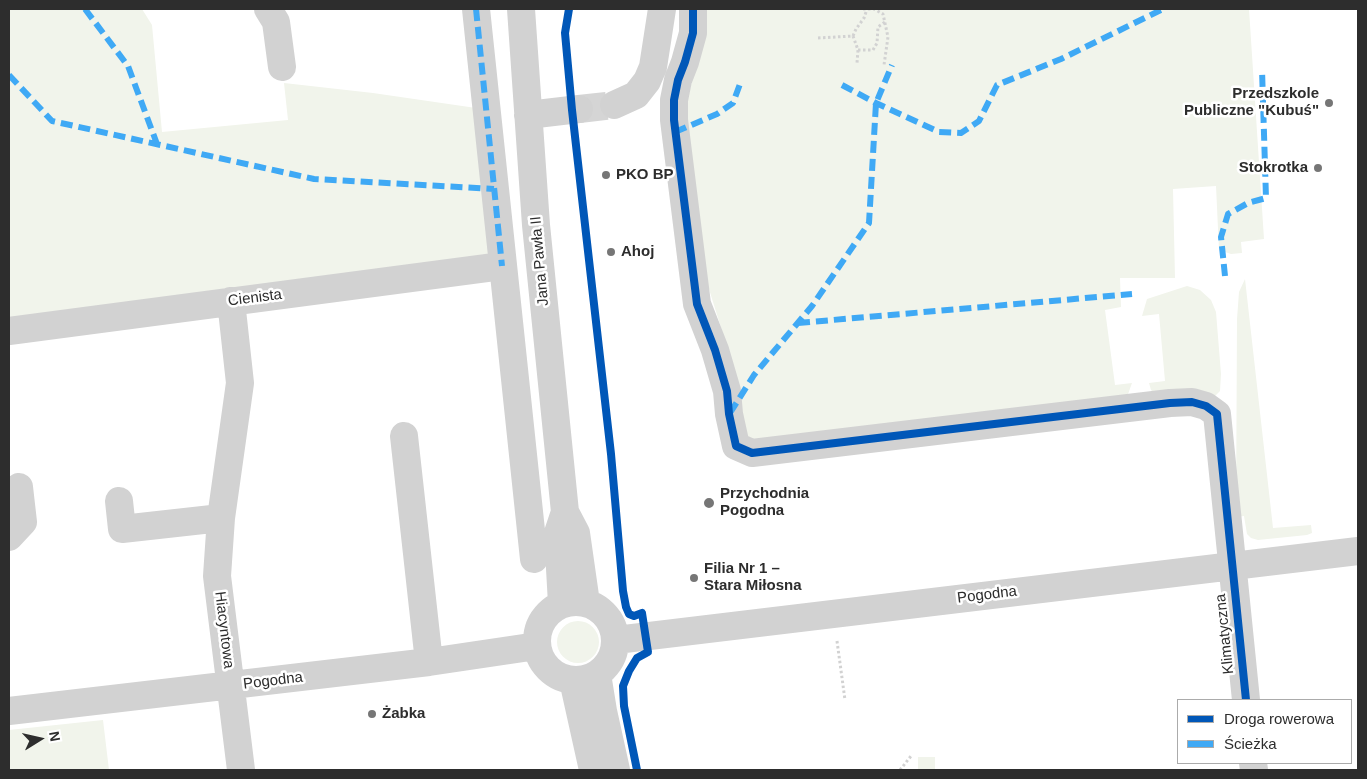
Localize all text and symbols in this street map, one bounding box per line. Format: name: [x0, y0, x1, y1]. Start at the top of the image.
place label: Przedszkole Publiczne "Kubuś": [1184, 85, 1319, 120]
marker: Przedszkole Publiczne "Kubuś": [1323, 97, 1335, 109]
place label: Stokrotka: [1239, 159, 1308, 177]
marker: Stokrotka: [1312, 162, 1324, 174]
place label: PKO BP: [616, 166, 674, 184]
marker: PKO BP: [600, 169, 612, 181]
street label: Jana Pawła II: [527, 215, 553, 307]
place label: Ahoj: [621, 243, 654, 261]
marker: Ahoj: [605, 246, 617, 258]
street label: Cienista: [227, 286, 283, 310]
place label: Przychodnia Pogodna: [720, 485, 809, 520]
marker: Przychodnia Pogodna: [702, 496, 716, 510]
place label: Filia Nr 1 – Stara Miłosna: [704, 560, 802, 595]
marker: Filia Nr 1 – Stara Miłosna: [688, 572, 700, 584]
street label: Pogodna: [956, 582, 1018, 608]
street label: Hiacyntowa: [210, 590, 238, 670]
street label: Klimatyczna: [1212, 593, 1238, 675]
street label: Pogodna: [242, 668, 304, 694]
legend: [1177, 699, 1352, 764]
place label: Żabka: [382, 705, 425, 723]
marker: Żabka: [366, 708, 378, 720]
text: Droga rowerowa: [1224, 710, 1334, 727]
north arrow: [15, 714, 65, 764]
text: N: [46, 730, 64, 743]
text: Ścieżka: [1224, 735, 1277, 752]

